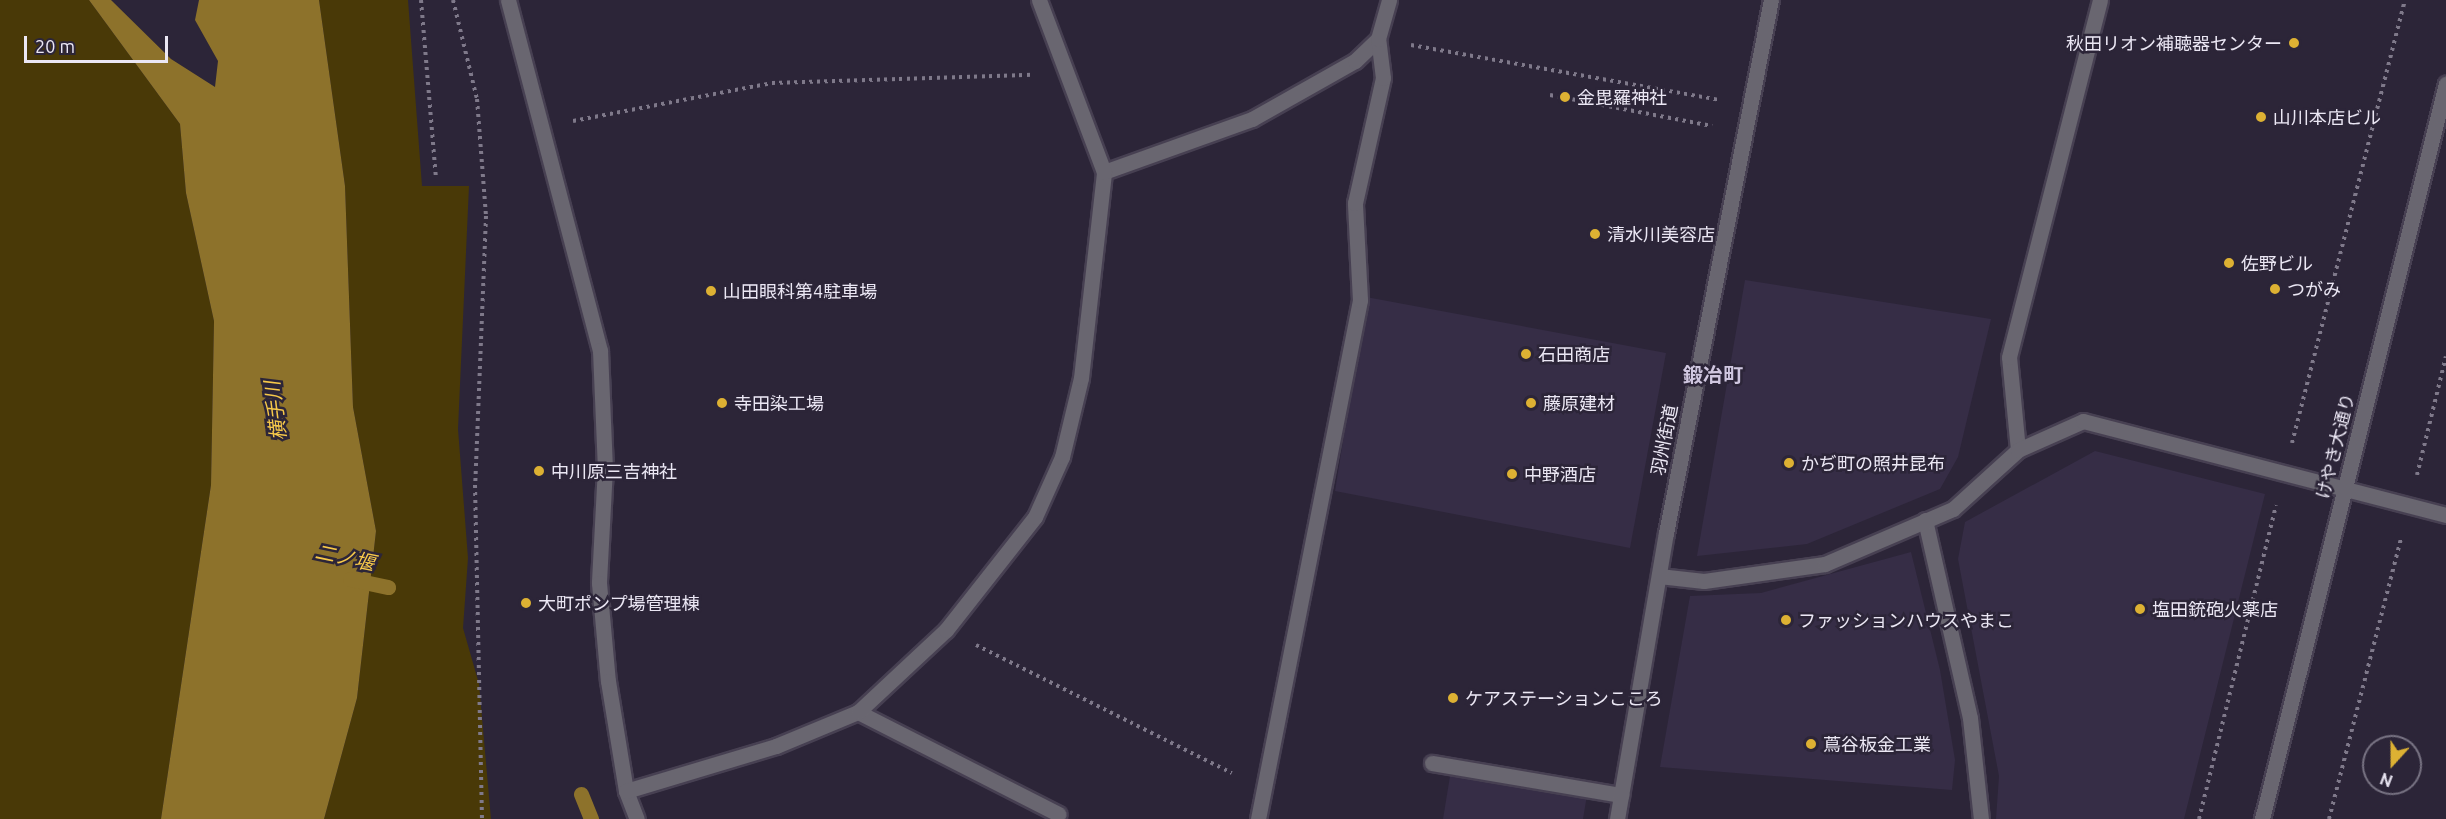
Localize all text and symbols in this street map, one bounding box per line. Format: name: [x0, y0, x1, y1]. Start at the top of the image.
scale bar: [27, 24, 171, 62]
place label: 秋田リオン補聴器センター: [2066, 32, 2282, 54]
text: 20 m: [35, 36, 75, 56]
marker: 秋田リオン補聴器センター: [2287, 36, 2301, 50]
place label: 金毘羅神社: [1577, 86, 1667, 108]
marker: 金毘羅神社: [1558, 90, 1572, 104]
place label: 山川本店ビル: [2273, 106, 2381, 128]
marker: 山川本店ビル: [2254, 110, 2268, 124]
place label: 清水川美容店: [1607, 223, 1715, 245]
marker: 清水川美容店: [1588, 227, 1602, 241]
place label: 佐野ビル: [2241, 252, 2313, 274]
marker: 佐野ビル: [2222, 256, 2236, 270]
place label: つがみ: [2287, 278, 2341, 300]
place label: 山田眼科第4駐車場: [723, 280, 877, 302]
marker: つがみ: [2268, 282, 2282, 296]
marker: 山田眼科第4駐車場: [704, 284, 718, 298]
place label: 石田商店: [1538, 343, 1610, 365]
marker: 石田商店: [1519, 347, 1533, 361]
district label: 鍛冶町: [1683, 362, 1743, 386]
water label: 横手川: [259, 380, 291, 442]
street label: けやき大通り: [2311, 391, 2359, 501]
place label: 寺田染工場: [734, 392, 824, 414]
place label: 藤原建材: [1543, 392, 1615, 414]
marker: 寺田染工場: [715, 396, 729, 410]
marker: 藤原建材: [1524, 396, 1538, 410]
street label: 羽州街道: [1647, 403, 1681, 477]
place label: かぢ町の照井昆布: [1801, 452, 1945, 474]
marker: かぢ町の照井昆布: [1782, 456, 1796, 470]
place label: 中川原三吉神社: [551, 460, 677, 482]
place label: 中野酒店: [1524, 463, 1596, 485]
marker: 中川原三吉神社: [532, 464, 546, 478]
marker: 中野酒店: [1505, 467, 1519, 481]
water label: 二ノ堰: [313, 539, 377, 575]
place label: 大町ポンプ場管理棟: [538, 592, 700, 614]
marker: 大町ポンプ場管理棟: [519, 596, 533, 610]
place label: 塩田銃砲火薬店: [2152, 598, 2278, 620]
marker: 塩田銃砲火薬店: [2133, 602, 2147, 616]
place label: ファッションハウスやまこ: [1798, 609, 2014, 631]
marker: ファッションハウスやまこ: [1779, 613, 1793, 627]
place label: ケアステーションこころ: [1465, 687, 1663, 709]
marker: ケアステーションこころ: [1446, 691, 1460, 705]
place label: 蔦谷板金工業: [1823, 733, 1931, 755]
north arrow: [2362, 735, 2422, 795]
marker: 蔦谷板金工業: [1804, 737, 1818, 751]
text: N: [2377, 769, 2395, 790]

